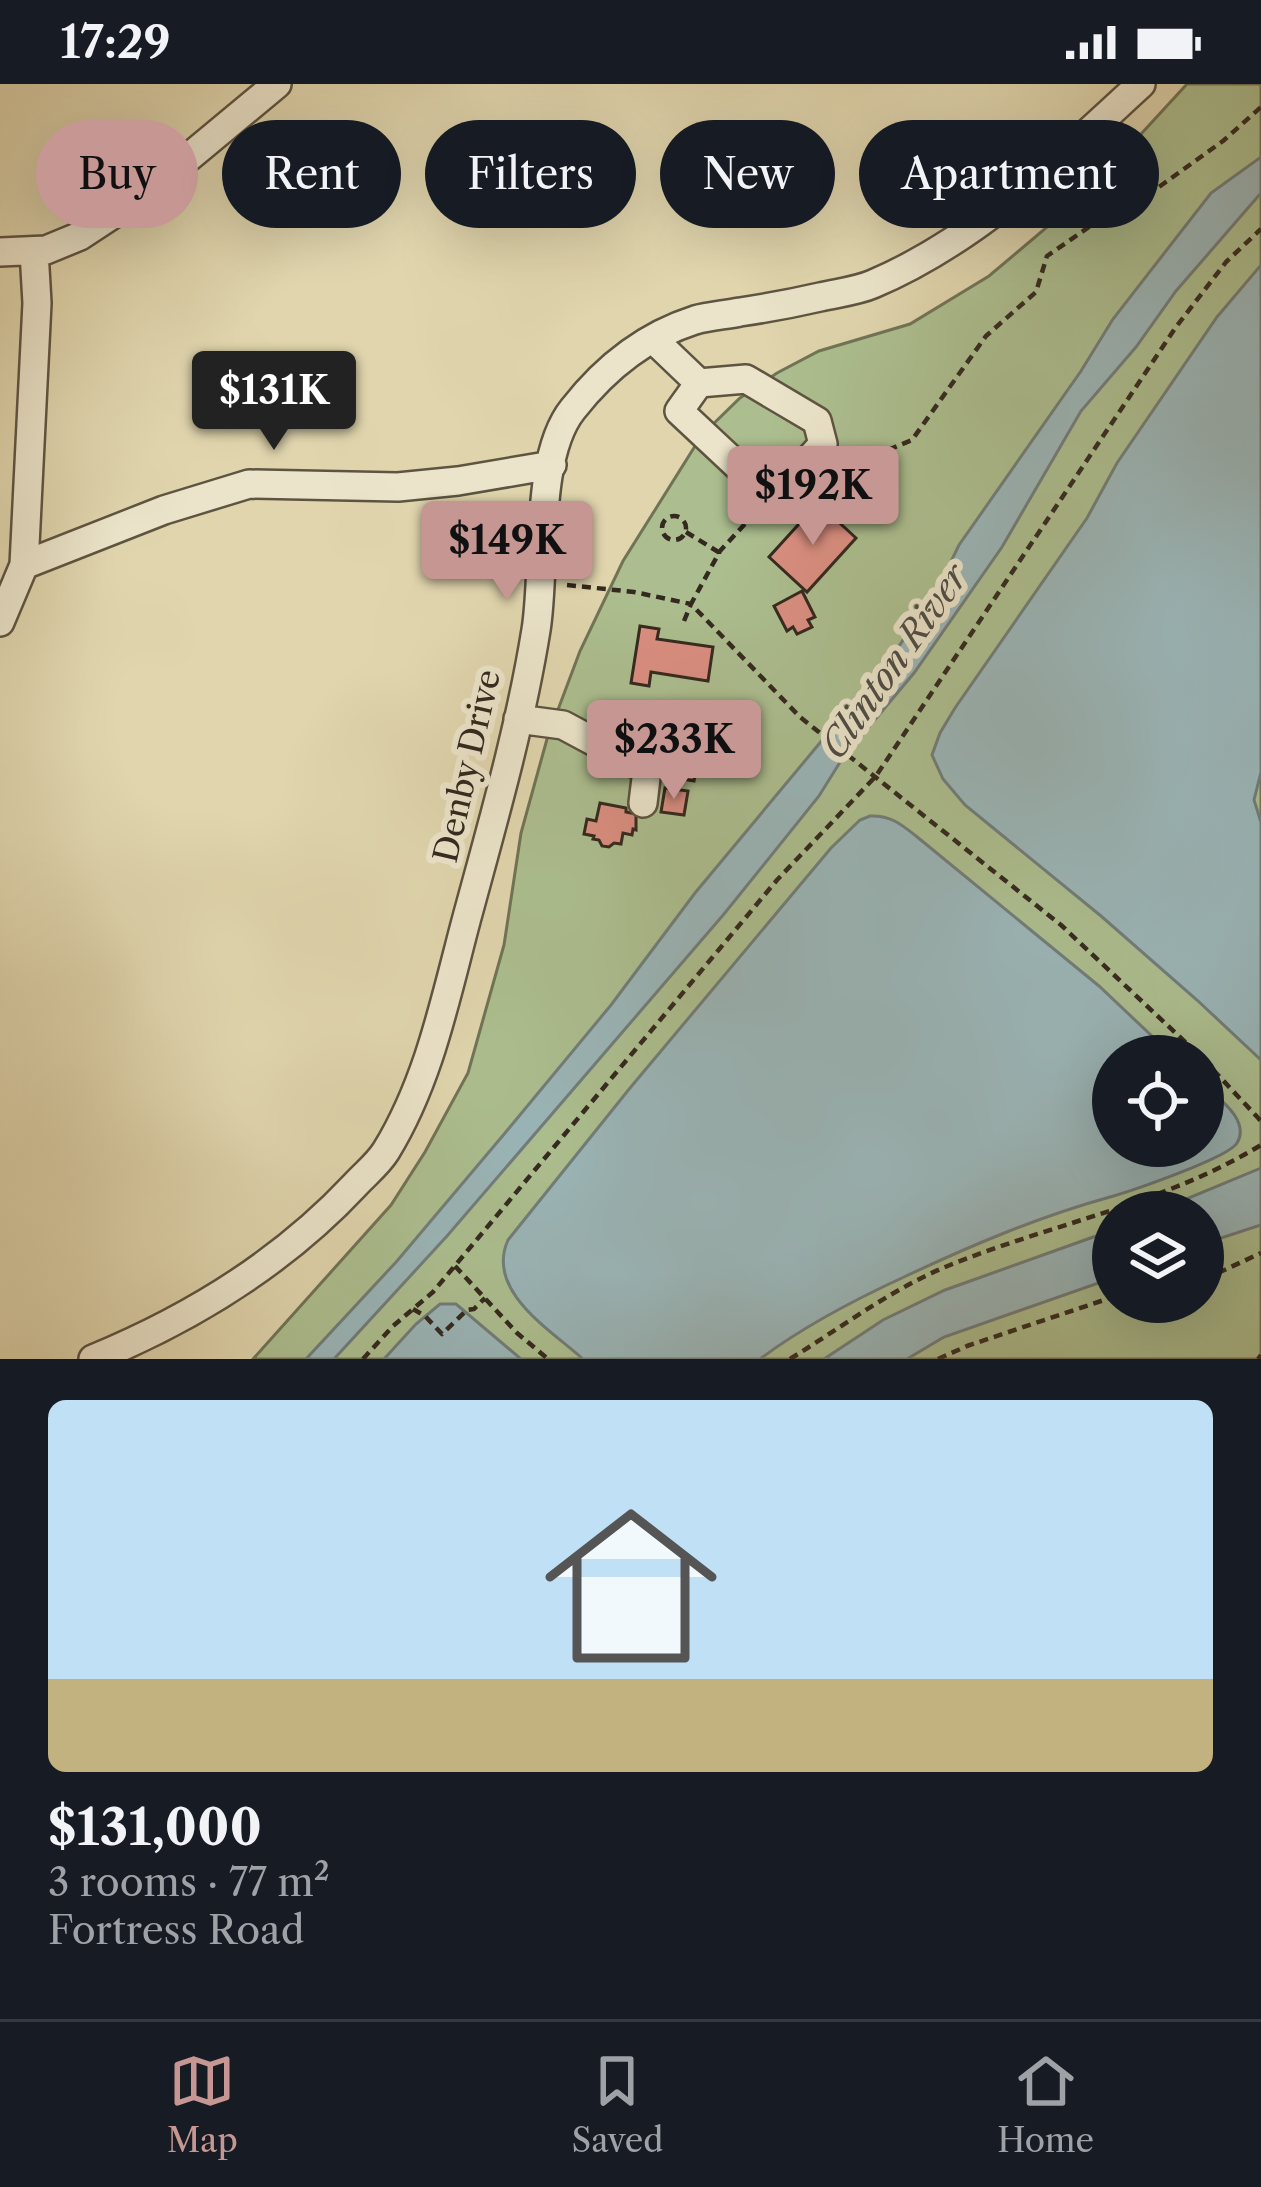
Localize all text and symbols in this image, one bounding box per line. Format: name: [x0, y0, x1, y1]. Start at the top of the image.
text: 17:29: [60, 14, 171, 70]
chip: Buy: [36, 120, 198, 228]
chip: Rent: [222, 120, 401, 228]
chip: Filters: [425, 120, 636, 228]
chip: New: [660, 120, 835, 228]
chip: Apartment: [859, 120, 1159, 228]
pin: $131K: [190, 351, 358, 453]
text: $131K: [219, 366, 329, 414]
pin: $192K: [729, 446, 897, 548]
text: $192K: [755, 461, 871, 509]
pin: $149K: [423, 501, 591, 603]
text: $149K: [449, 516, 565, 564]
water label: Clinton River: [811, 554, 978, 766]
street label: Denby Drive: [425, 665, 509, 867]
pin: $233K: [590, 700, 758, 802]
text: $233K: [614, 715, 734, 763]
map controls: [1092, 1035, 1224, 1323]
button: locate: [1092, 1035, 1224, 1167]
button: layers: [1092, 1191, 1224, 1323]
icon: home: [523, 1478, 739, 1694]
text: $131,000: [48, 1796, 262, 1858]
text: 3 rooms · 77 m²: [48, 1858, 330, 1906]
text: Fortress Road: [48, 1906, 304, 1954]
tab: Map: [167, 2048, 238, 2161]
tab: Saved: [572, 2048, 663, 2161]
tab: Home: [997, 2048, 1094, 2161]

